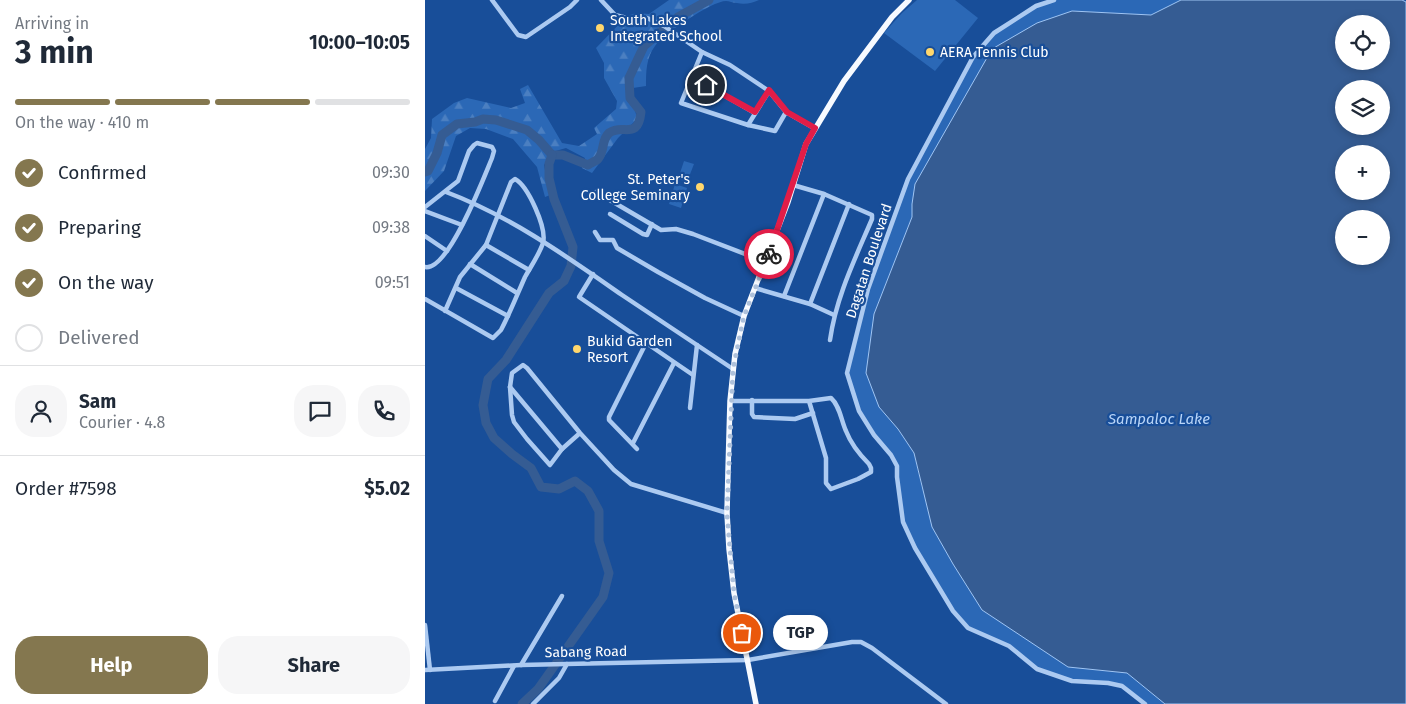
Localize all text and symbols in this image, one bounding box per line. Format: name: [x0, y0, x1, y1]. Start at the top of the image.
place label: South Lakes Integrated School: [610, 12, 722, 45]
text: Arriving in: [15, 14, 89, 33]
map controls: [1335, 15, 1390, 265]
button: locate: [1335, 15, 1390, 70]
marker: South Lakes Integrated School: [594, 22, 606, 34]
text: 10:00–10:05: [309, 31, 410, 54]
text: 3 min: [15, 33, 94, 71]
place label: AERA Tennis Club: [940, 44, 1049, 61]
marker: AERA Tennis Club: [924, 46, 936, 58]
pin: [685, 64, 727, 106]
icon: home: [692, 71, 720, 99]
button: layers: [1335, 80, 1390, 135]
text: On the way · 410 m: [15, 113, 149, 132]
button: +: [1335, 145, 1390, 200]
icon: check: [15, 159, 43, 187]
text: Confirmed: [58, 161, 147, 184]
text: 09:30: [372, 163, 410, 182]
place label: St. Peter's College Seminary: [581, 171, 690, 204]
marker: St. Peter's College Seminary: [694, 181, 706, 193]
street label: Dagatan Boulevard: [842, 202, 896, 320]
button: −: [1335, 210, 1390, 265]
icon: check: [15, 214, 43, 242]
text: Preparing: [58, 216, 141, 239]
text: 09:38: [372, 218, 410, 237]
courier: [744, 229, 794, 279]
icon: bike: [755, 240, 783, 268]
icon: check: [15, 269, 43, 297]
text: On the way: [58, 271, 154, 294]
text: 09:51: [375, 273, 410, 292]
text: Delivered: [58, 326, 140, 349]
place label: Bukid Garden Resort: [587, 333, 673, 366]
marker: Bukid Garden Resort: [571, 343, 583, 355]
button: person: [15, 385, 67, 437]
button: chat: [294, 385, 346, 437]
button: phone: [358, 385, 410, 437]
text: Sam: [79, 390, 116, 413]
water label: Sampaloc Lake: [1107, 410, 1210, 428]
text: Courier · 4.8: [79, 413, 165, 432]
text: Order #7598: [15, 477, 117, 500]
text: $5.02: [364, 477, 410, 500]
pin: [721, 612, 763, 654]
callout: TGP: [772, 616, 827, 650]
icon: bag: [728, 619, 756, 647]
text: TGP: [786, 623, 815, 642]
button: Help: [15, 636, 208, 694]
button: Share: [218, 636, 410, 694]
street label: Sabang Road: [545, 643, 627, 661]

